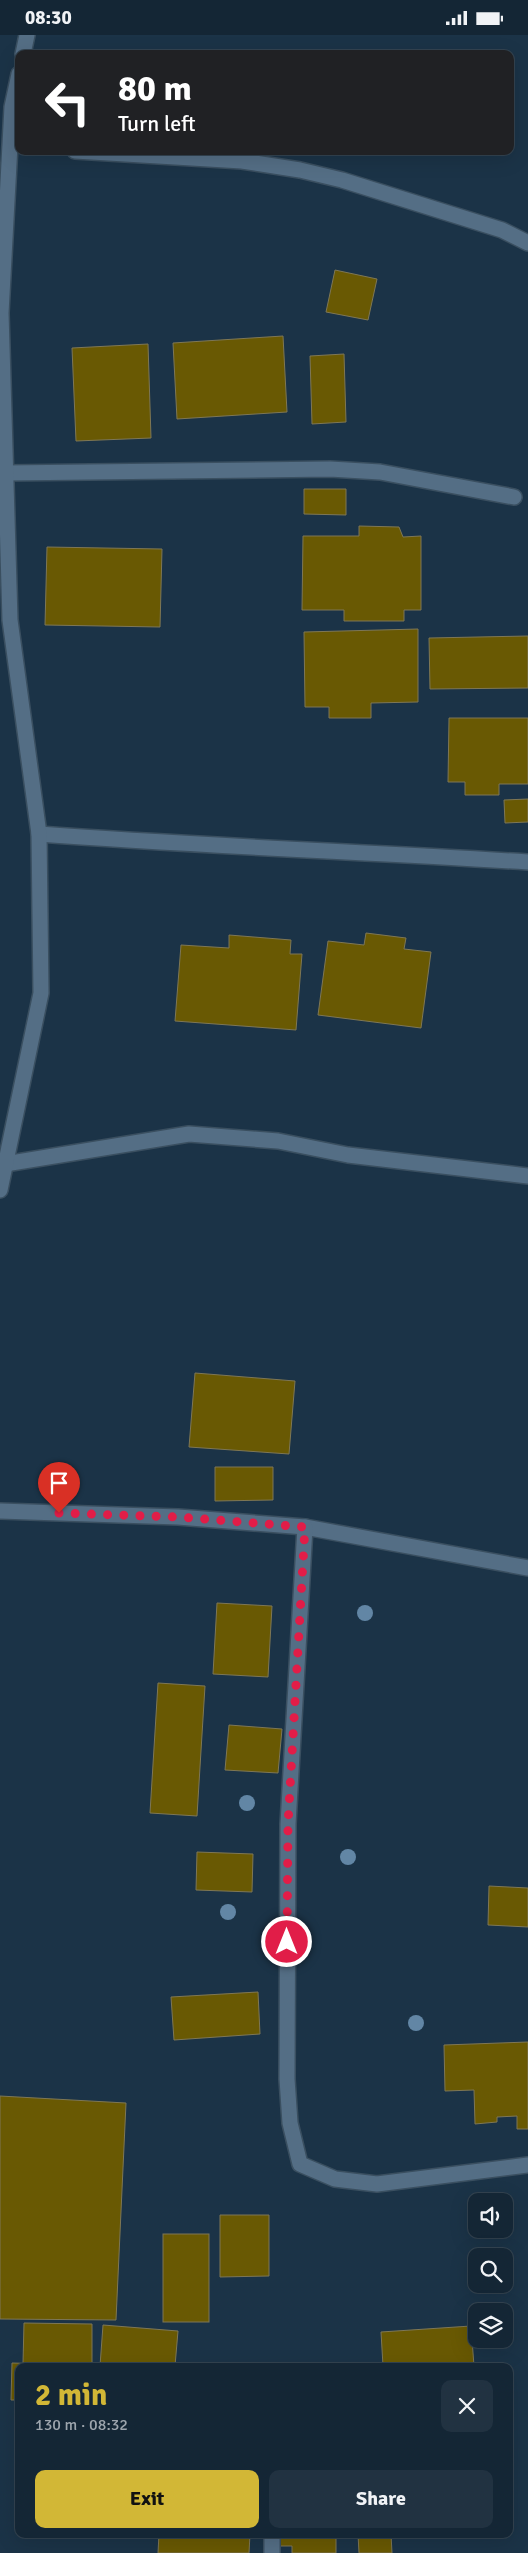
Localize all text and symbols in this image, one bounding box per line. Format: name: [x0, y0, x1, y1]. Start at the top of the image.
text: 08:30: [25, 6, 72, 30]
text: 80 m: [118, 67, 192, 110]
icon: left: [35, 70, 100, 135]
text: Turn left: [118, 110, 196, 137]
pin: [38, 1462, 80, 1513]
icon: arrive: [45, 1469, 73, 1497]
position arrow: [260, 1915, 312, 1967]
map controls: [468, 2193, 513, 2348]
button: sound: [468, 2193, 513, 2238]
button: search: [468, 2248, 513, 2293]
button: layers: [468, 2303, 513, 2348]
text: 2 min: [35, 2377, 107, 2414]
button: close: [441, 2380, 493, 2432]
text: 130 m · 08:32: [35, 2415, 128, 2435]
button: Exit: [35, 2470, 259, 2528]
button: Share: [269, 2470, 493, 2528]

